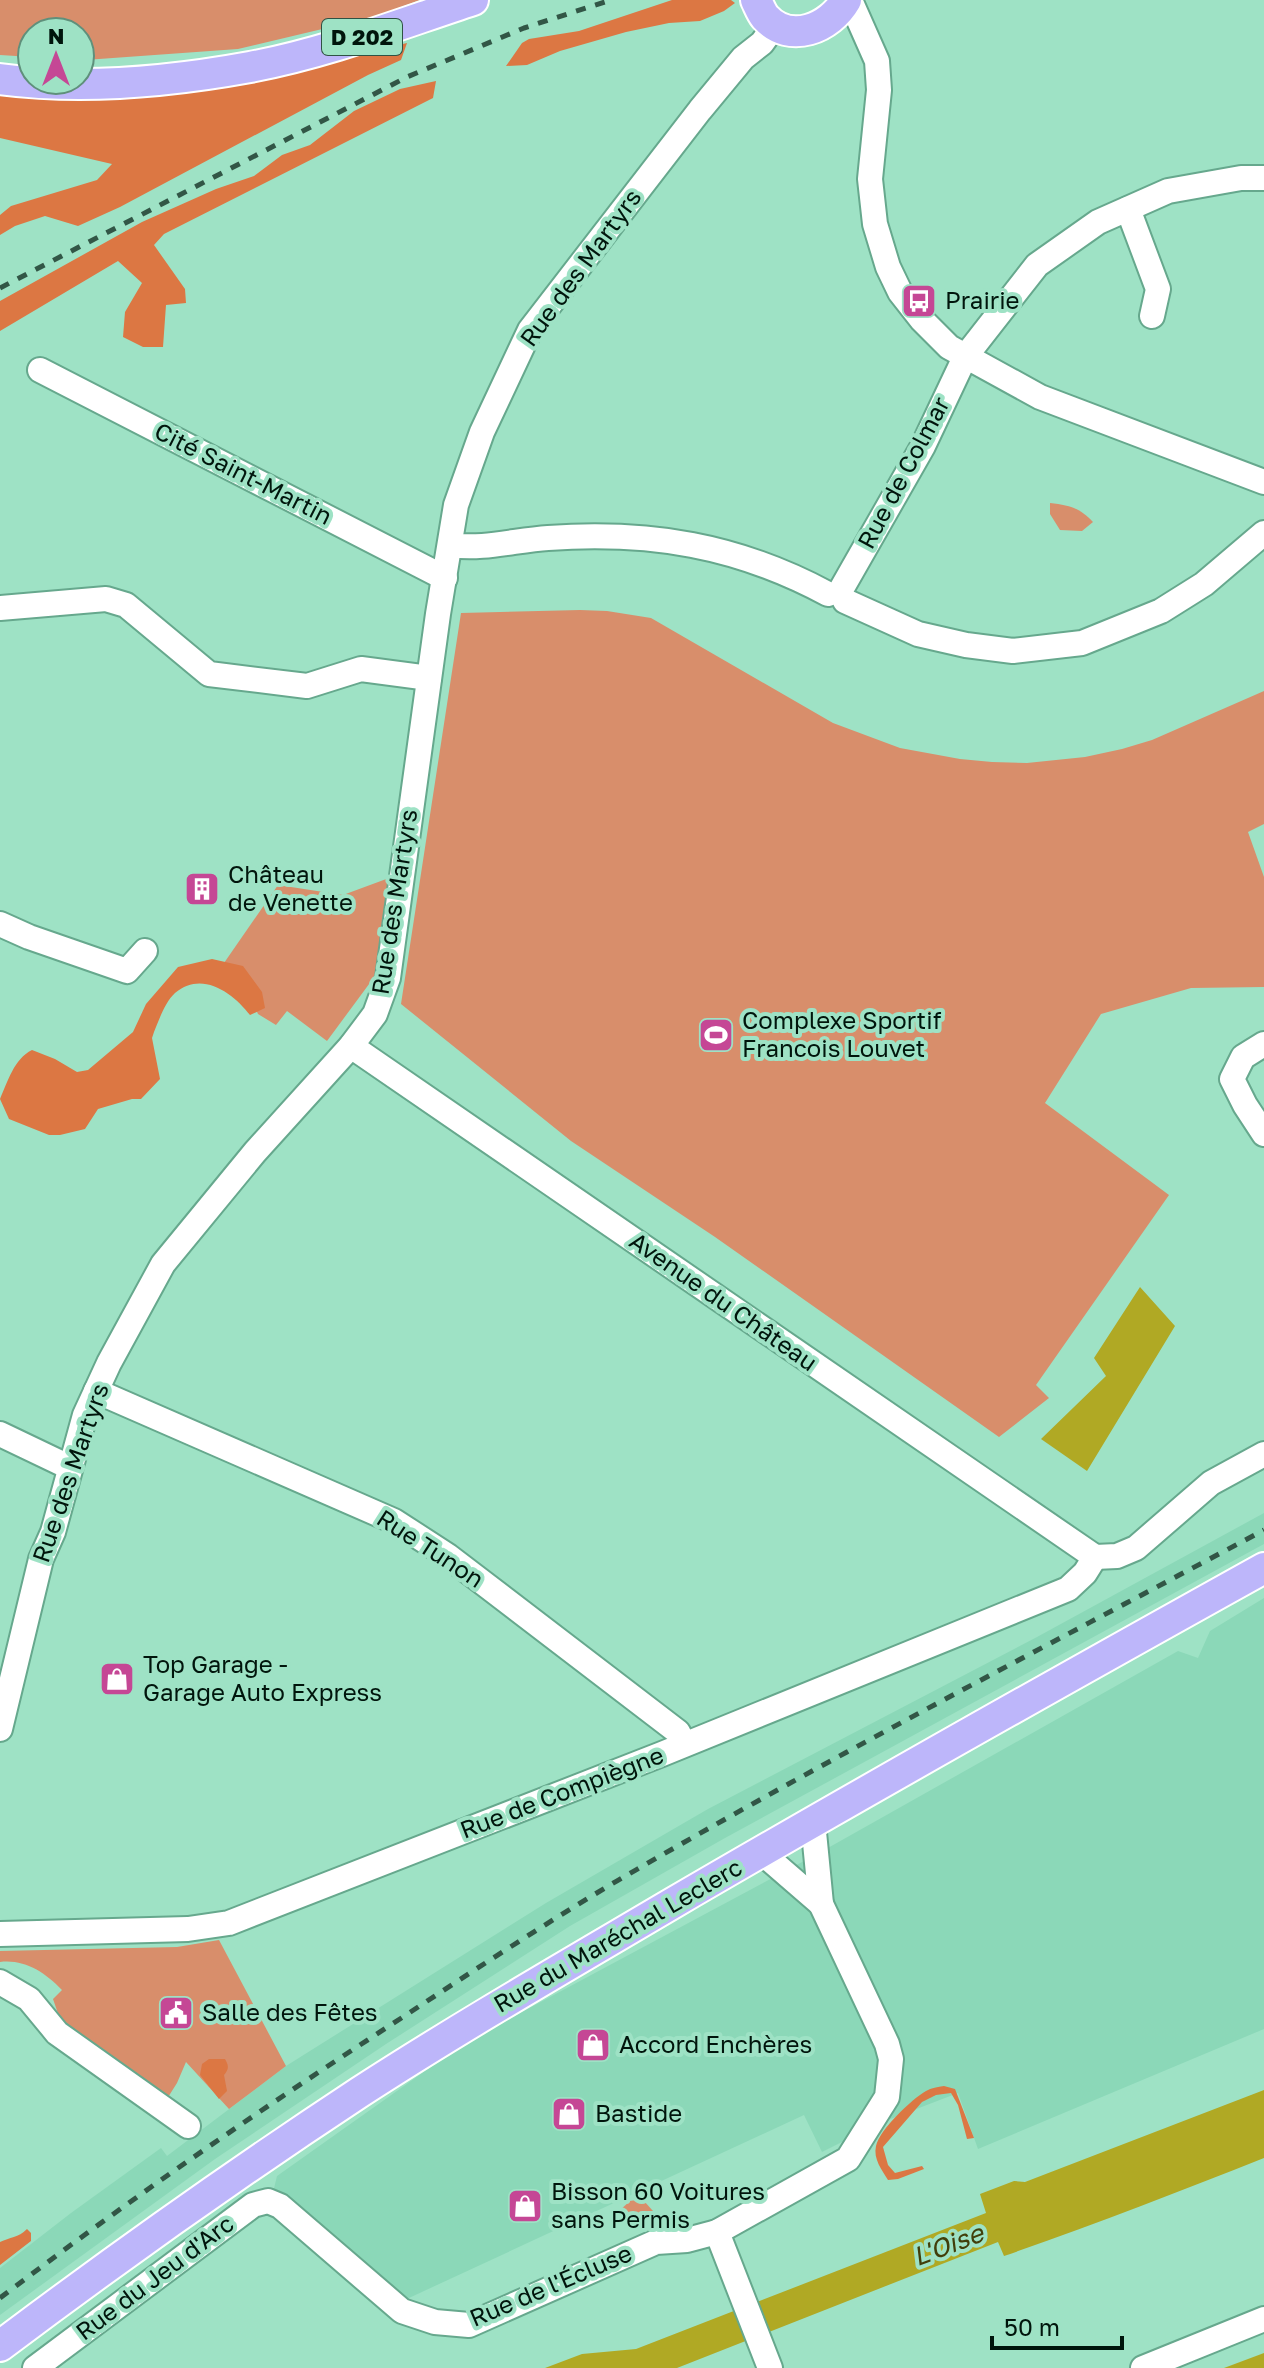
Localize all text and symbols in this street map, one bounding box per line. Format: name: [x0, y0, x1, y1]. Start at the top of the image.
north arrow: [16, 16, 96, 96]
road number: D 202: [322, 19, 402, 55]
text: N: [48, 22, 64, 49]
street label: Rue des Martyrs: [513, 183, 647, 351]
bus stop icon: Prairie: [900, 282, 938, 320]
place label: Prairie: [945, 285, 1020, 314]
street label: Rue de Colmar: [851, 392, 955, 553]
street label: Cité Saint-Martin: [150, 415, 337, 530]
street label: Rue des Martyrs: [365, 807, 422, 997]
place label: Château de Venette: [228, 859, 353, 916]
building icon: Château de Venette: [183, 870, 221, 908]
place label: Complexe Sportif Francois Louvet: [742, 1005, 942, 1062]
sports icon: Complexe Sportif Francois Louvet: [697, 1016, 735, 1054]
street label: Avenue du Château: [625, 1225, 823, 1376]
street label: Rue des Martyrs: [25, 1379, 114, 1566]
street label: Rue Tunon: [372, 1503, 490, 1593]
place label: Top Garage - Garage Auto Express: [143, 1649, 382, 1706]
shop icon: Top Garage - Garage Auto Express: [98, 1660, 136, 1698]
street label: Rue de Compiègne: [456, 1739, 667, 1844]
street label: Rue du Maréchal Leclerc: [488, 1852, 747, 2018]
public building icon: Salle des Fêtes: [157, 1994, 195, 2032]
place label: Salle des Fêtes: [202, 1997, 378, 2026]
shop icon: Accord Enchères: [574, 2026, 612, 2064]
place label: Accord Enchères: [619, 2029, 812, 2058]
shop icon: Bastide: [550, 2095, 588, 2133]
place label: Bastide: [595, 2098, 682, 2127]
place label: Bisson 60 Voitures sans Permis: [551, 2176, 765, 2233]
shop icon: Bisson 60 Voitures sans Permis: [506, 2187, 544, 2225]
street label: Rue du Jeu d'Arc: [70, 2208, 239, 2345]
water label: L'Oise: [908, 2216, 989, 2272]
street label: Rue de l'Écluse: [465, 2237, 636, 2332]
scale bar: [992, 2300, 1122, 2350]
text: 50 m: [1004, 2312, 1060, 2341]

